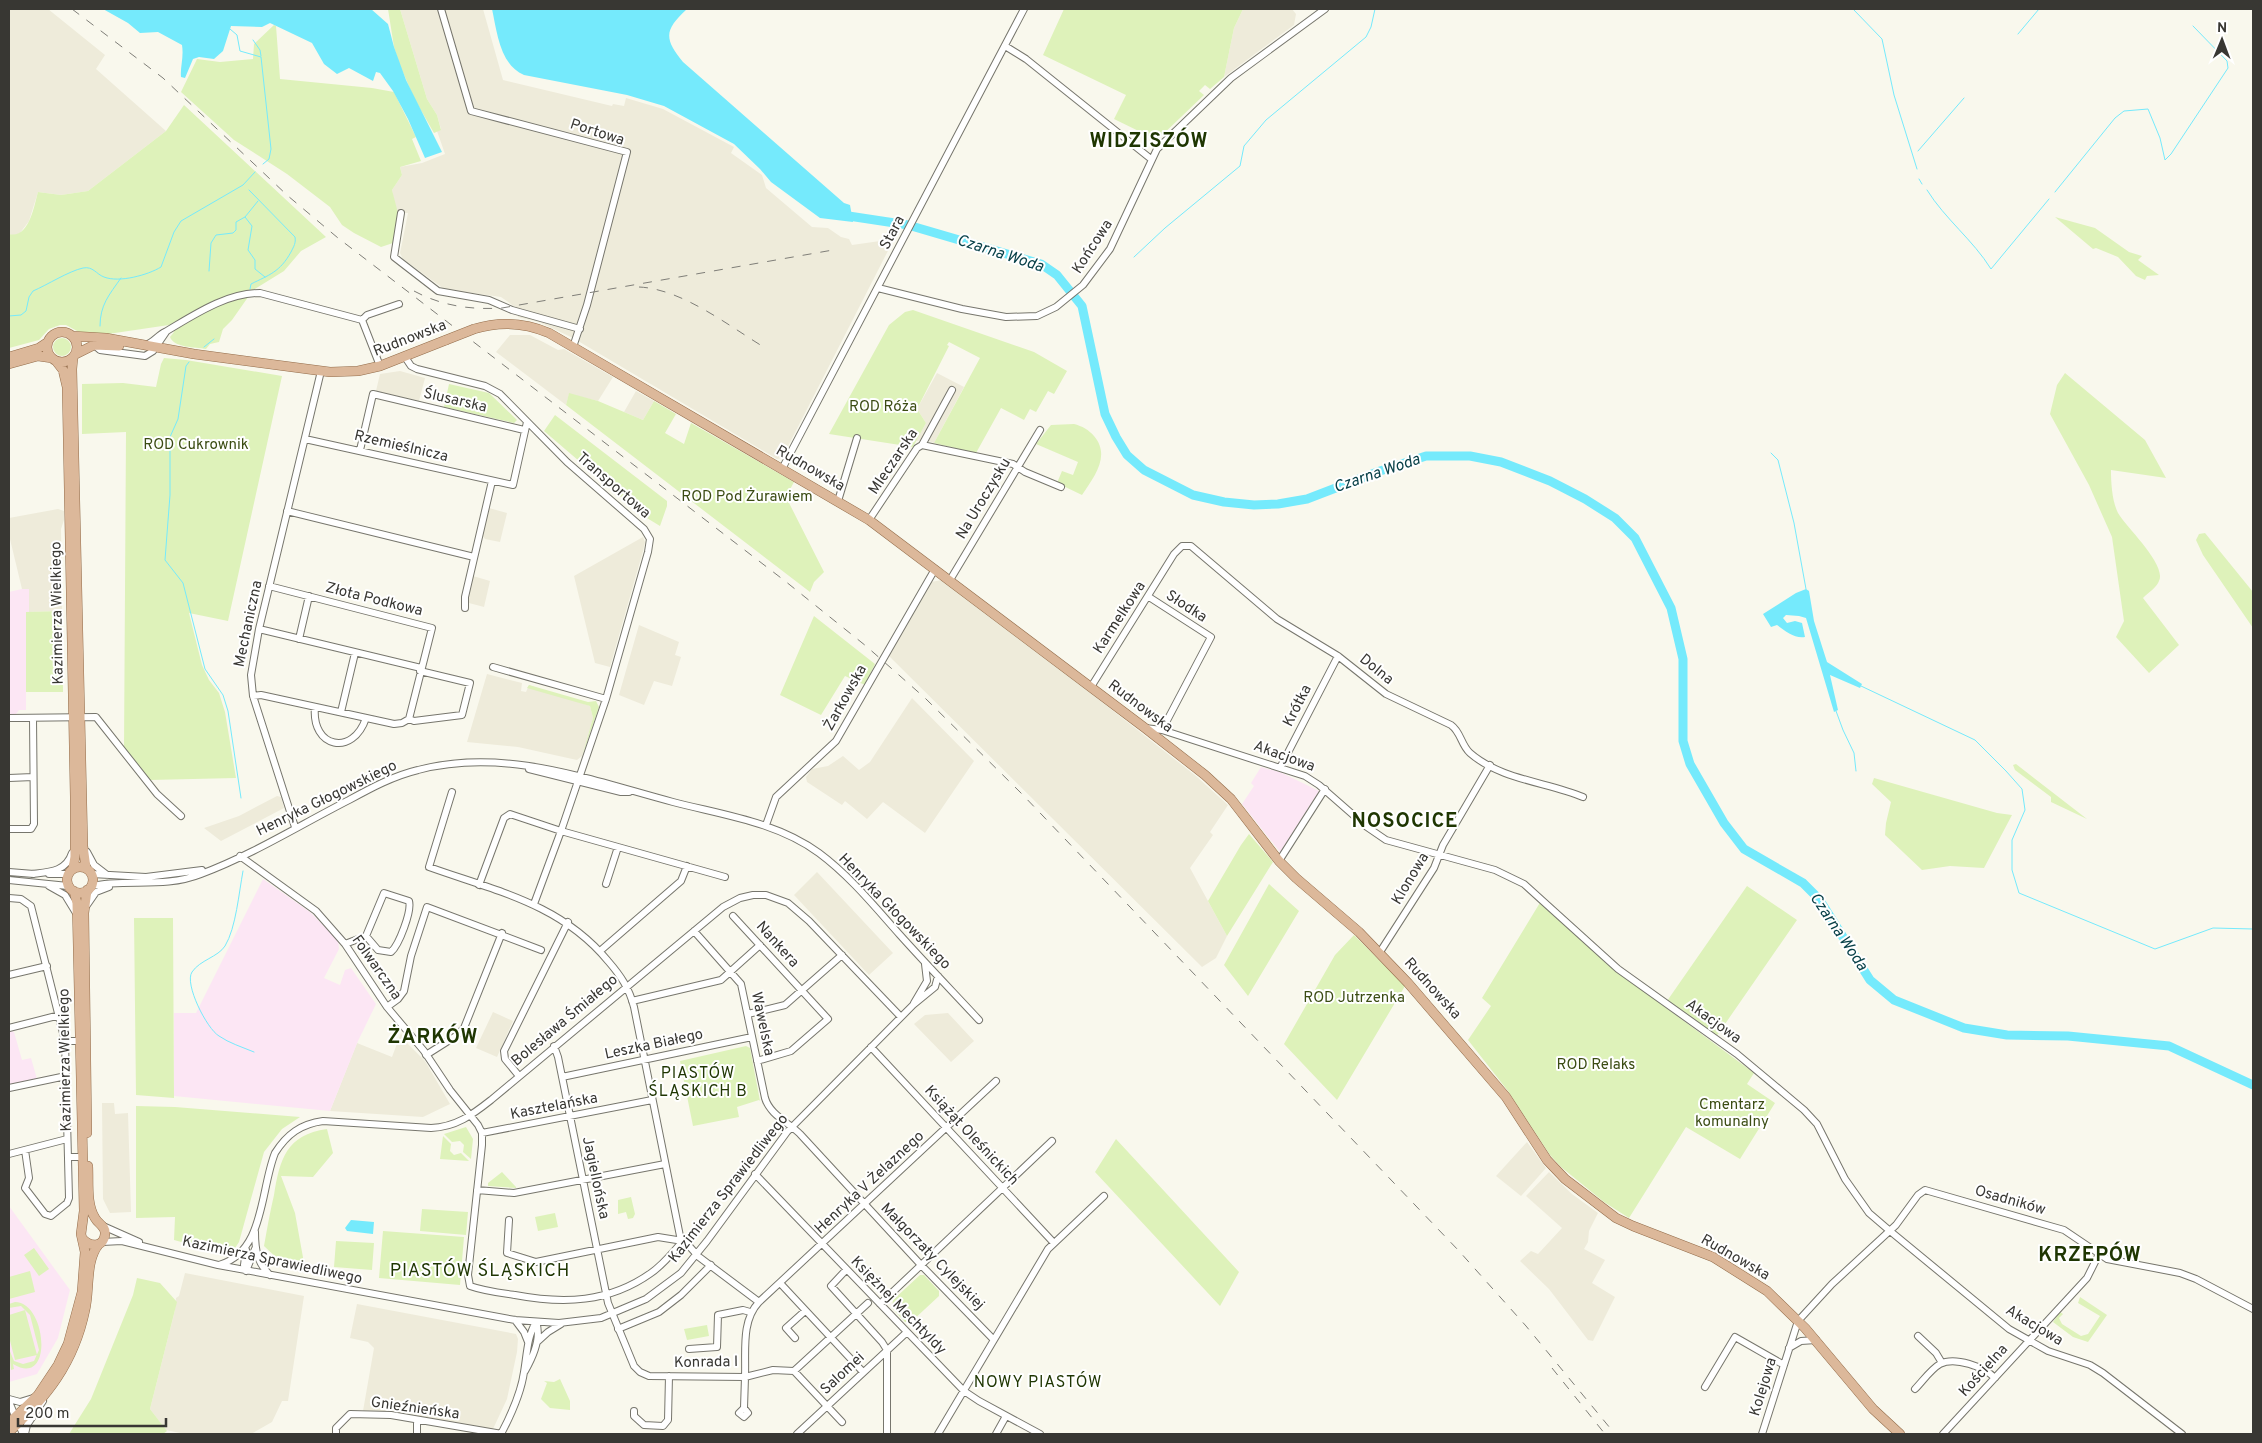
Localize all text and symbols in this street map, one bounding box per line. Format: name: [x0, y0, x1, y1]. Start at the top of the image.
north arrow: [2197, 15, 2247, 65]
text: N: [2217, 20, 2227, 37]
street label: Portowa: [567, 115, 627, 151]
district label: WIDZISZÓW: [1089, 127, 1209, 155]
street label: Stara: [876, 213, 910, 253]
street label: Końcowa: [1068, 216, 1118, 278]
water label: Czarna Woda: [954, 231, 1047, 278]
street label: Rudnowska: [371, 316, 449, 362]
street label: Ślusarska: [421, 383, 489, 418]
park label: ROD Róża: [849, 398, 917, 417]
street label: Mleczarska: [865, 425, 923, 499]
street label: Rzemieślnicza: [352, 427, 450, 467]
park label: ROD Cukrownik: [143, 436, 249, 455]
street label: Rudnowska: [772, 442, 848, 496]
street label: Transportowa: [572, 449, 654, 523]
water label: Czarna Woda: [1331, 450, 1424, 498]
street label: Na Uroczysku: [952, 455, 1016, 543]
park label: ROD Pod Żurawiem: [681, 487, 813, 507]
street label: Kazimierza Wielkiego: [47, 541, 69, 685]
street label: Karmelkowa: [1090, 578, 1150, 658]
street label: Mechaniczna: [231, 579, 267, 669]
street label: Złota Podkowa: [323, 579, 425, 621]
street label: Słodka: [1162, 587, 1210, 627]
street label: Dolna: [1355, 650, 1397, 690]
street label: Żarkowska: [819, 661, 872, 734]
street label: Rudnowska: [1104, 676, 1176, 738]
street label: Krótka: [1279, 682, 1317, 730]
street label: Akacjowa: [1251, 737, 1317, 777]
street label: Henryka Głogowskiego: [253, 757, 401, 841]
district label: NOSOCICE: [1351, 809, 1459, 835]
street label: Klonowa: [1388, 849, 1434, 909]
street label: Henryka Głogowskiego: [834, 850, 954, 974]
water label: Czarna Woda: [1805, 889, 1872, 976]
street label: Nankera: [751, 918, 803, 972]
street label: Folwarczna: [347, 932, 405, 1004]
street label: Rudnowska: [1399, 954, 1465, 1024]
street label: Bolesława Śmiałego: [507, 969, 622, 1071]
street label: Kazimierza Wielkiego: [55, 988, 77, 1132]
park label: ROD Jutrzenka: [1303, 989, 1405, 1008]
street label: Wawelska: [746, 990, 778, 1058]
street label: Akacjowa: [1682, 996, 1744, 1048]
district label: ŻARKÓW: [387, 1023, 479, 1051]
street label: Leszka Białego: [603, 1025, 705, 1065]
park label: ROD Relaks: [1557, 1056, 1635, 1075]
district label: PIASTÓW ŚLĄSKICH B: [648, 1062, 748, 1102]
street label: Książąt Oleśnickich: [920, 1082, 1022, 1190]
street label: Kasztelańska: [509, 1089, 599, 1125]
park label: Cmentarz komunalny: [1695, 1096, 1769, 1132]
street label: Kazimierza Sprawiedliwego: [665, 1111, 793, 1267]
street label: Henryka V Żelaznego: [811, 1127, 929, 1239]
street label: Jagiellońska: [577, 1135, 613, 1221]
street label: Osadników: [1972, 1182, 2048, 1220]
street label: Małgorzaty Cylejskiej: [876, 1199, 988, 1315]
street label: Rudnowska: [1697, 1231, 1773, 1285]
street label: Kazimierza Sprawiedliwego: [180, 1233, 364, 1289]
district label: KRZEPÓW: [2038, 1241, 2142, 1269]
street label: Księżnej Mechtyldy: [846, 1253, 950, 1359]
district label: PIASTÓW ŚLĄSKICH: [390, 1258, 570, 1283]
street label: Akacjowa: [2002, 1301, 2066, 1351]
street label: Kościelna: [1955, 1341, 2013, 1401]
street label: Salomei: [817, 1349, 869, 1399]
street label: Konrada I: [674, 1353, 738, 1373]
street label: Kolejowa: [1746, 1355, 1782, 1419]
district label: NOWY PIASTÓW: [974, 1371, 1102, 1393]
street label: Gnieźnieńska: [369, 1393, 461, 1425]
scale bar: [18, 1396, 165, 1428]
text: 200 m: [25, 1405, 70, 1424]

